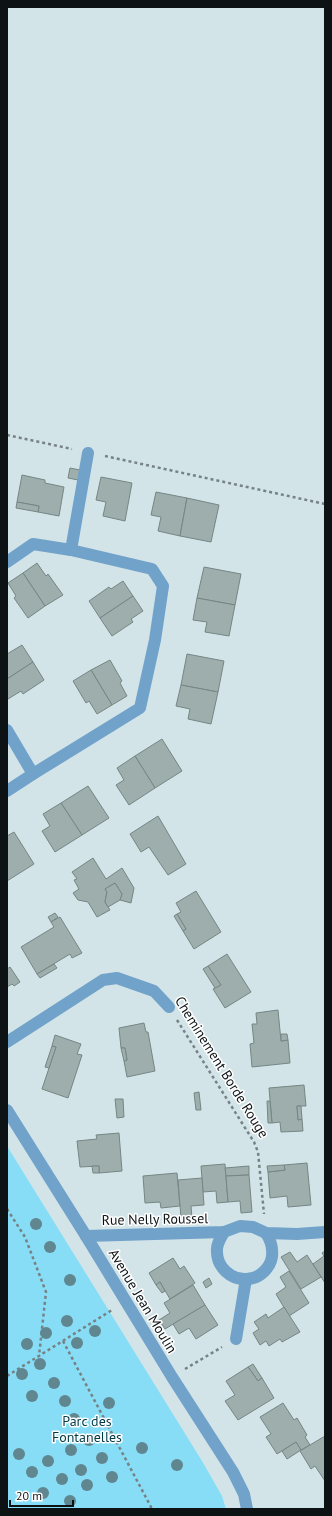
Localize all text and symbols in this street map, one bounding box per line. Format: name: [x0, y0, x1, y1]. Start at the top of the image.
street label: Cheminement Borde Rouge: [171, 993, 273, 1141]
street label: Rue Nelly Roussel: [101, 1209, 209, 1229]
street label: Avenue Jean Moulin: [105, 1246, 181, 1356]
park label: Parc des Fontanelles: [52, 1412, 122, 1446]
scale bar: [10, 1482, 73, 1508]
text: 20 m: [16, 1488, 42, 1503]

